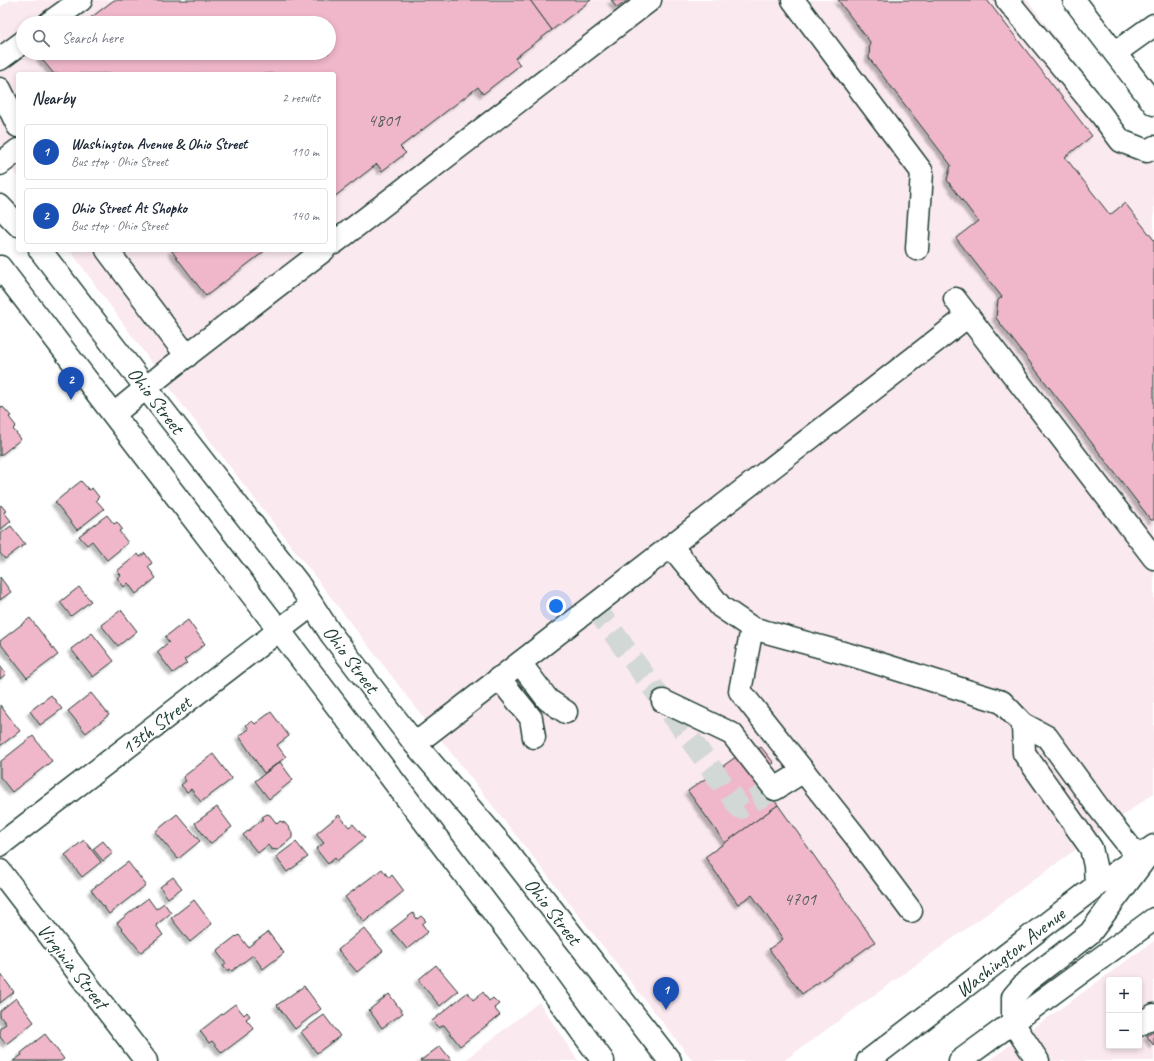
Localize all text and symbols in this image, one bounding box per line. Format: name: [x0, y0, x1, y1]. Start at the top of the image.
search box: [16, 16, 336, 60]
icon: search: [30, 27, 52, 49]
text: Search here: [62, 29, 123, 48]
text: Nearby: [32, 88, 75, 109]
text: 2 results: [282, 90, 320, 106]
house number: 4801: [368, 109, 401, 131]
text: Washington Avenue & Ohio Street: [71, 135, 247, 154]
text: 1: [43, 144, 49, 160]
text: 110 m: [291, 144, 319, 160]
text: Bus stop · Ohio Street: [71, 154, 168, 170]
text: Ohio Street At Shopko: [71, 199, 187, 218]
text: 2: [43, 208, 49, 224]
text: 140 m: [291, 208, 319, 224]
text: Bus stop · Ohio Street: [71, 218, 168, 234]
street label: Ohio Street: [122, 362, 191, 441]
pin: 2: [58, 367, 84, 400]
your location: [546, 596, 566, 616]
street label: Ohio Street: [317, 621, 386, 700]
street label: 13th Street: [116, 689, 198, 760]
street label: Ohio Street: [519, 873, 588, 952]
house number: 4701: [784, 888, 817, 910]
street label: Washington Avenue: [950, 901, 1071, 1003]
street label: Virginia Street: [32, 919, 116, 1017]
pin: 1: [653, 977, 679, 1010]
map controls: [1106, 977, 1142, 1049]
button: +: [1106, 977, 1142, 1013]
button: −: [1106, 1013, 1142, 1049]

